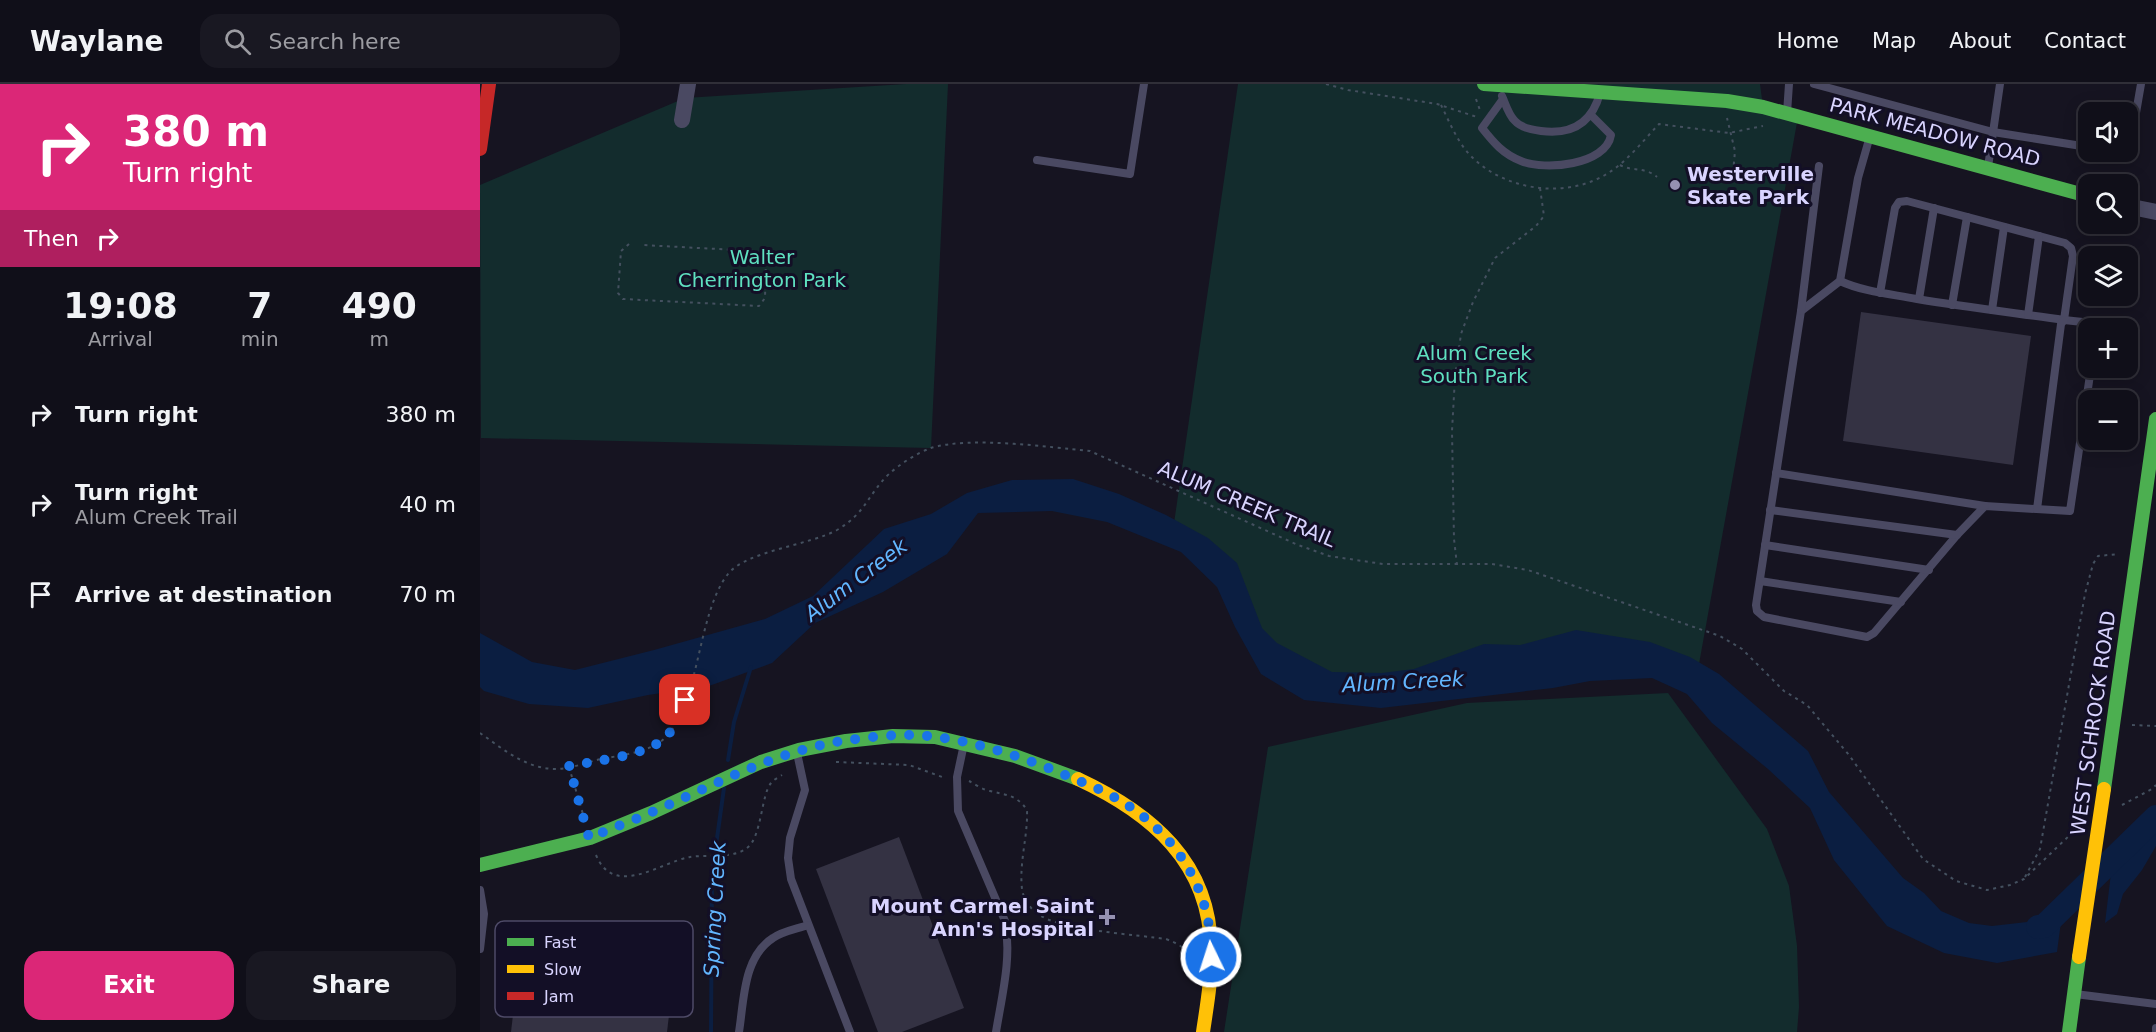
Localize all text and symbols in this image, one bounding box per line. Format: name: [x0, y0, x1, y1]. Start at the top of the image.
search box: [200, 14, 620, 68]
text: Waylane: [30, 25, 164, 58]
icon: search: [221, 25, 254, 58]
text: Search here: [269, 29, 401, 54]
text: Home: [1777, 29, 1839, 53]
text: Map: [1872, 29, 1916, 53]
text: About: [1949, 29, 2011, 53]
text: Contact: [2044, 29, 2126, 53]
street label: PARK MEADOW ROAD: [1827, 92, 2043, 172]
map controls: [2078, 102, 2138, 450]
button: sound: [2078, 102, 2138, 162]
text: 380 m: [123, 107, 269, 156]
icon: right: [24, 108, 102, 186]
text: Turn right: [123, 157, 252, 188]
place label: Westerville Skate Park: [1687, 162, 1814, 209]
button: search: [2078, 174, 2138, 234]
marker: Westerville Skate Park: [1668, 178, 1682, 192]
icon: right: [91, 222, 124, 255]
text: Then: [24, 226, 79, 251]
park label: Walter Cherrington Park: [678, 245, 847, 292]
button: layers: [2078, 246, 2138, 306]
text: 19:08: [63, 285, 178, 326]
text: 7: [247, 285, 272, 326]
text: 490: [342, 285, 417, 326]
button: +: [2078, 318, 2138, 378]
text: Arrival: [88, 327, 153, 351]
text: min: [241, 327, 279, 351]
text: m: [370, 327, 389, 351]
park label: Alum Creek South Park: [1416, 341, 1532, 388]
button: −: [2078, 390, 2138, 450]
icon: right: [24, 398, 57, 431]
text: Turn right: [75, 402, 198, 427]
text: 380 m: [386, 402, 456, 427]
street label: ALUM CREEK TRAIL: [1155, 456, 1340, 553]
text: Turn right: [75, 480, 198, 505]
icon: right: [24, 488, 57, 521]
text: 40 m: [400, 492, 456, 517]
text: Alum Creek Trail: [75, 505, 238, 529]
water label: Alum Creek: [798, 533, 913, 627]
icon: arrive: [24, 578, 57, 611]
text: Arrive at destination: [75, 582, 332, 607]
text: 70 m: [400, 582, 456, 607]
street label: WEST SCHROCK ROAD: [2065, 609, 2121, 837]
water label: Alum Creek: [1339, 667, 1465, 697]
pin: [659, 674, 710, 725]
icon: arrive: [668, 683, 701, 716]
water label: Spring Creek: [699, 840, 731, 977]
place label: Mount Carmel Saint Ann's Hospital: [871, 894, 1094, 941]
marker: Mount Carmel Saint Ann's Hospital: [1098, 908, 1116, 926]
legend: [495, 921, 693, 1017]
position arrow: [1179, 925, 1243, 989]
text: Fast: [544, 933, 576, 952]
button: Exit: [24, 951, 234, 1020]
button: Share: [246, 951, 456, 1020]
text: Slow: [544, 960, 581, 979]
text: Jam: [543, 987, 574, 1006]

